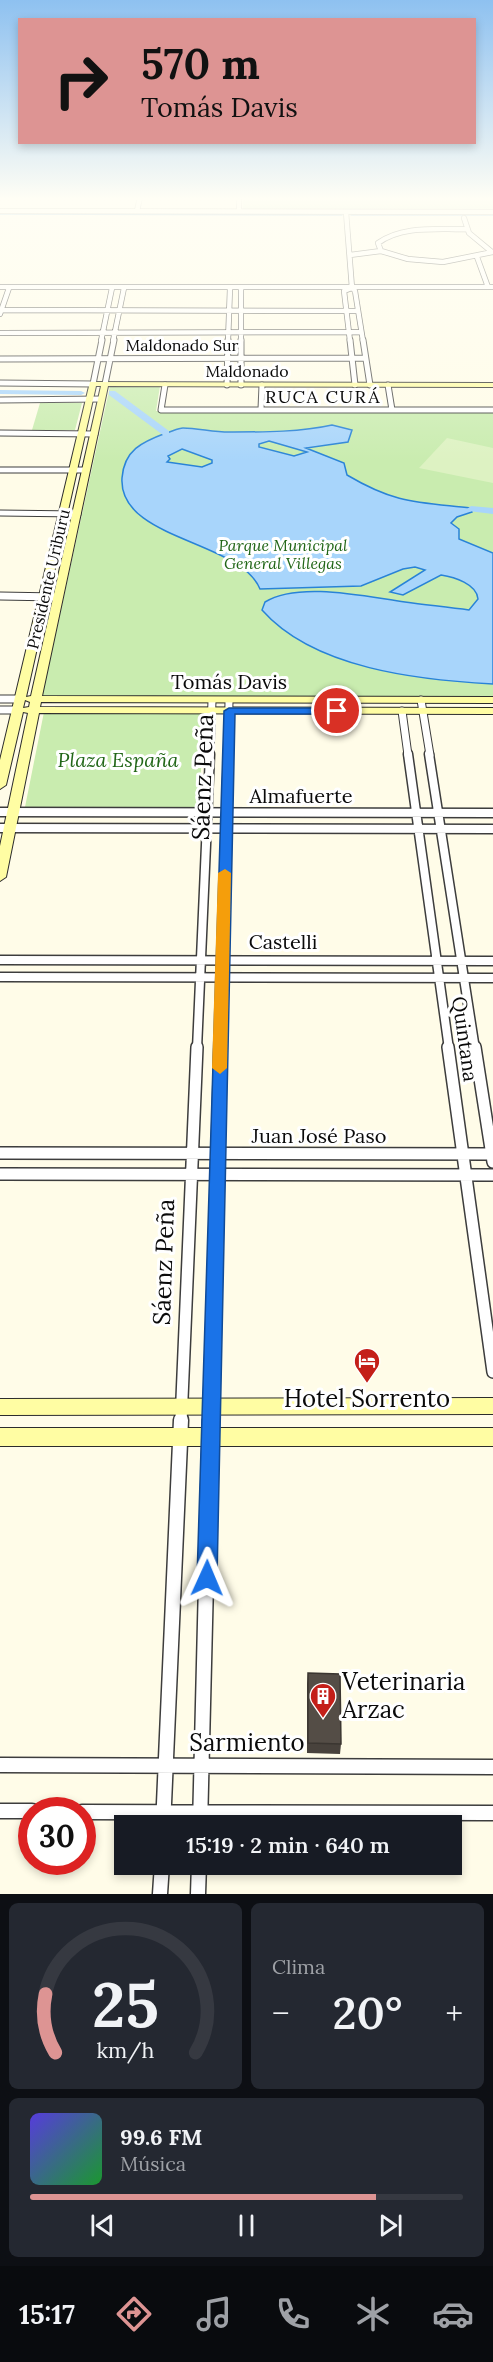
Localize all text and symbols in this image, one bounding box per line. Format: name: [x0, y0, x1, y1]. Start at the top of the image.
text: 570 m: [141, 37, 260, 91]
icon: right: [42, 42, 120, 120]
text: Tomás Davis: [141, 90, 298, 124]
street label: Maldonado Sur: [126, 335, 238, 355]
street label: Maldonado: [205, 361, 289, 381]
district label: RUCA CURÁ: [265, 385, 381, 408]
street label: Presidente Uriburu: [22, 507, 74, 651]
park label: Parque Municipal General Villegas: [218, 535, 348, 573]
street label: Tomás Davis: [171, 669, 287, 694]
pin: [311, 685, 362, 736]
icon: arrive: [320, 694, 353, 727]
street label: Sáenz Peña: [185, 713, 220, 841]
park label: Plaza España: [58, 747, 178, 772]
street label: Almafuerte: [248, 783, 353, 808]
street label: Castelli: [249, 929, 317, 954]
street label: Quintana: [447, 995, 484, 1083]
street label: Juan José Paso: [251, 1123, 386, 1148]
street label: Sáenz Peña: [146, 1198, 181, 1326]
hotel icon: Hotel Sorrento: [352, 1346, 382, 1384]
place label: Hotel Sorrento: [284, 1383, 450, 1414]
position arrow: [175, 1546, 239, 1610]
place label: Veterinaria Arzac: [341, 1666, 465, 1725]
building icon: Veterinaria Arzac: [308, 1681, 338, 1719]
street label: Sarmiento: [189, 1727, 305, 1758]
speed limit sign: 30: [18, 1797, 96, 1875]
text: 15:19 · 2 min · 640 m: [186, 1831, 390, 1859]
text: Clima: [272, 1954, 325, 1979]
text: 25: [92, 1964, 159, 2044]
text: 20°: [333, 1984, 402, 2041]
text: −: [272, 1992, 290, 2034]
text: +: [445, 1992, 463, 2034]
text: km/h: [97, 2036, 155, 2064]
text: 99.6 FM: [120, 2123, 203, 2151]
text: Música: [120, 2151, 186, 2176]
icon: previous: [86, 2209, 119, 2242]
icon: pause: [230, 2209, 263, 2242]
icon: next: [374, 2209, 407, 2242]
icon: directions: [113, 2293, 155, 2335]
icon: music: [193, 2293, 235, 2335]
icon: phone: [272, 2293, 314, 2335]
icon: climate: [352, 2293, 394, 2335]
icon: car: [432, 2293, 474, 2335]
text: 15:17: [19, 2297, 75, 2331]

